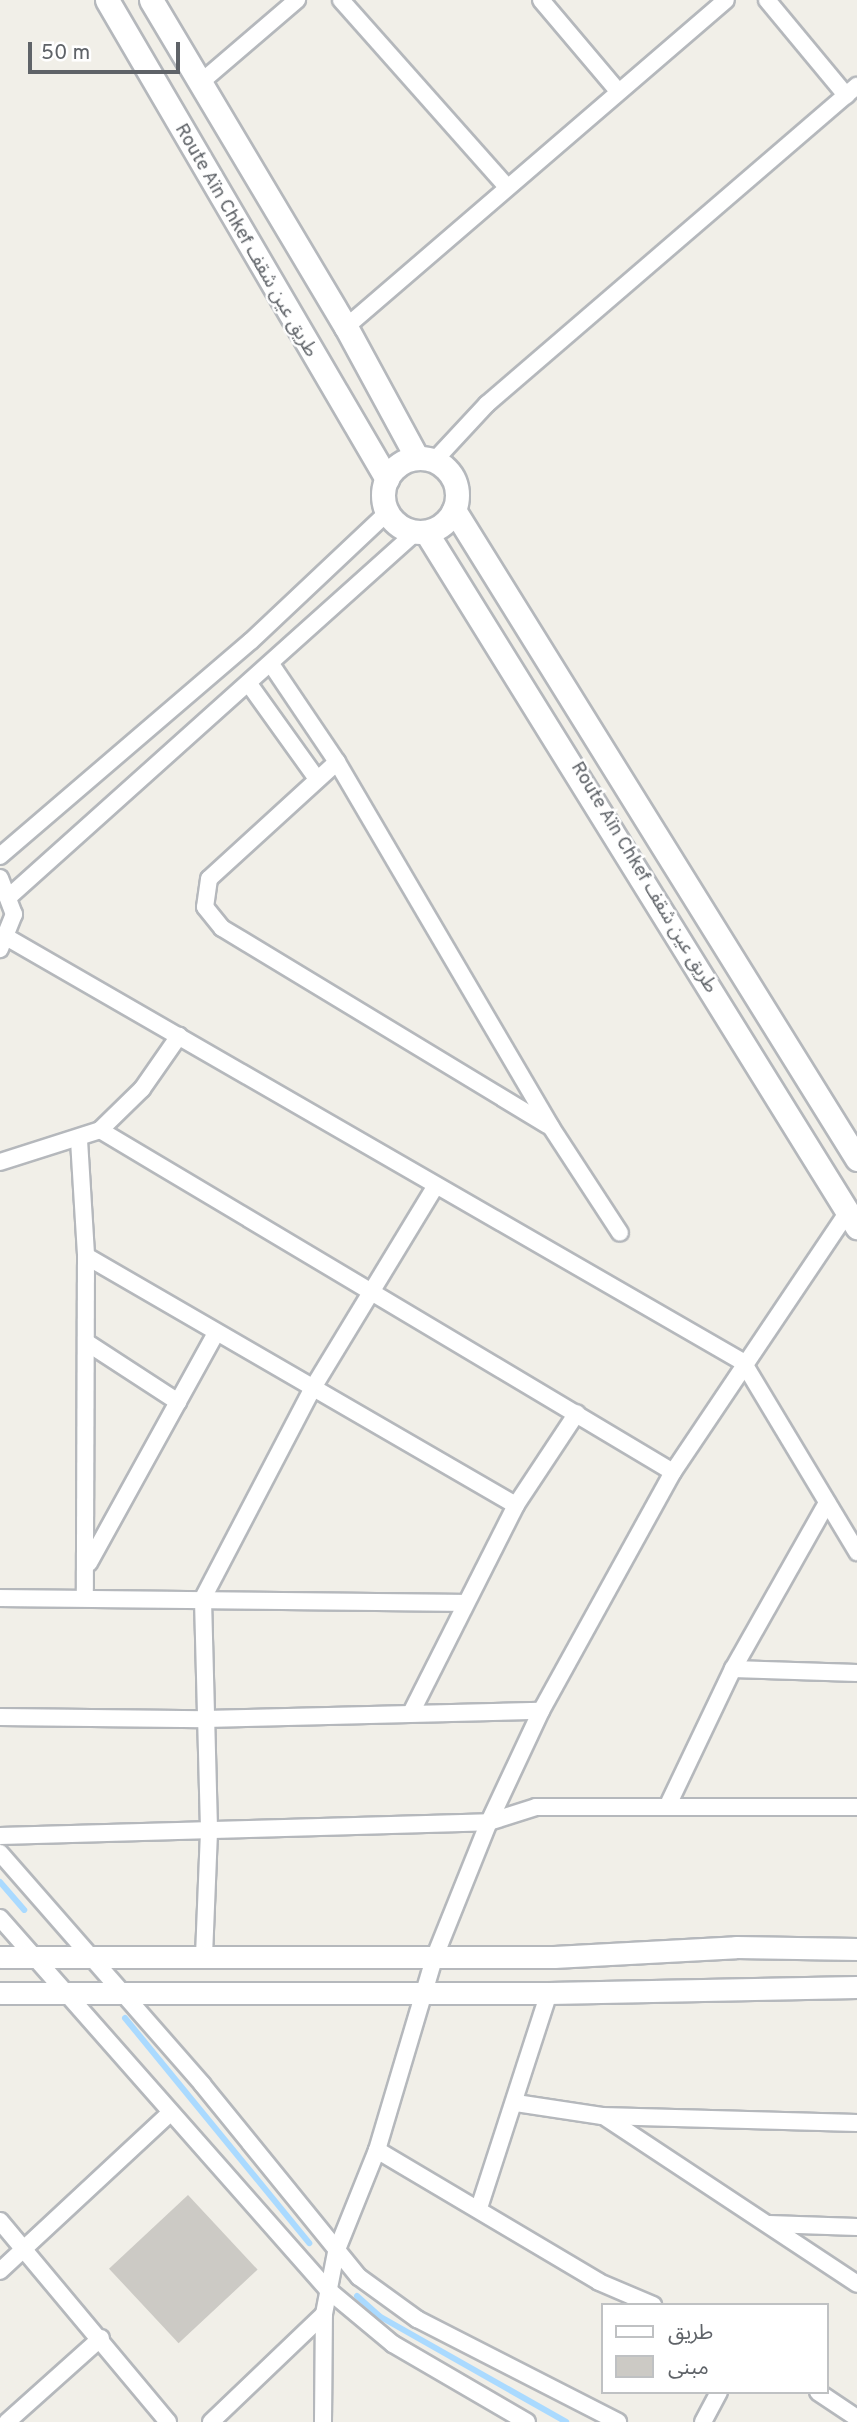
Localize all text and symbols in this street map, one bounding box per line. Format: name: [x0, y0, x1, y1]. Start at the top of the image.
scale bar: [32, 28, 184, 72]
text: 50 m: [41, 40, 90, 67]
street label: Route Aïn Chkef طريق عين شقف: [168, 120, 322, 362]
street label: Route Aïn Chkef طريق عين شقف: [565, 758, 721, 998]
legend: [602, 2303, 829, 2394]
text: طريق: [668, 2320, 713, 2347]
text: مبنى: [668, 2355, 709, 2382]

